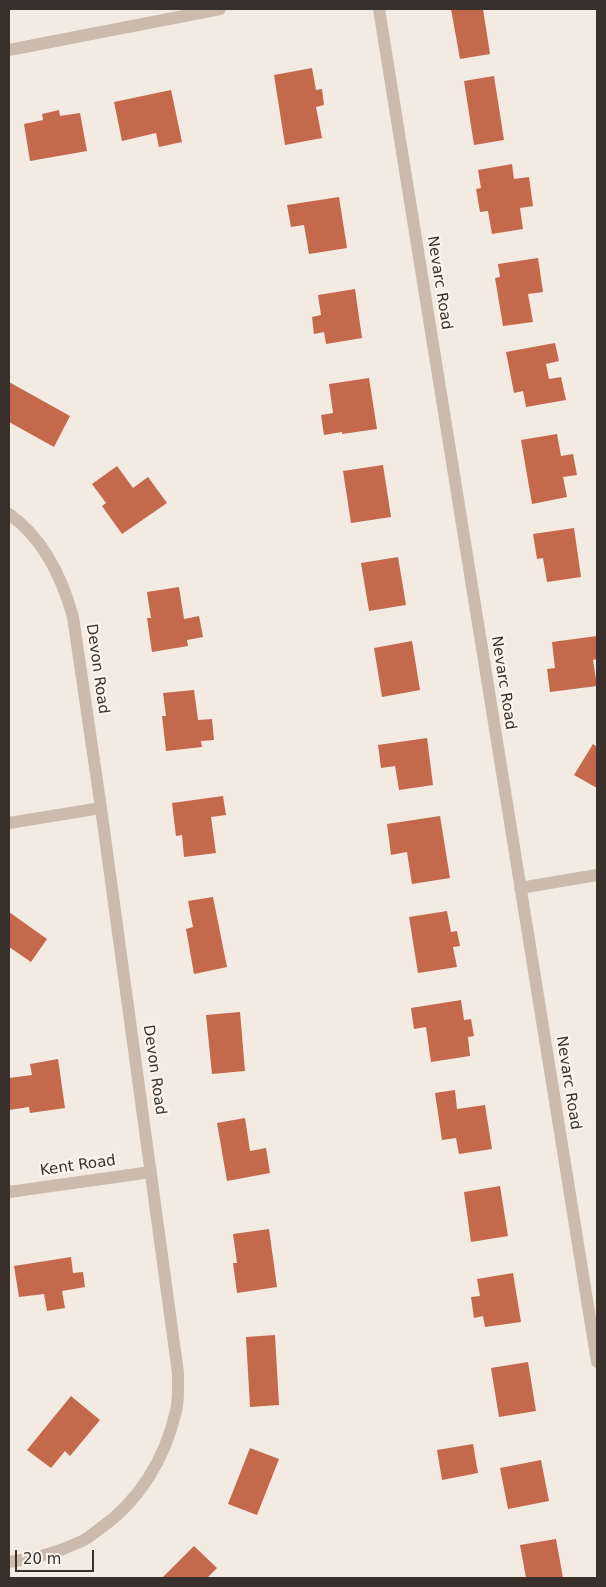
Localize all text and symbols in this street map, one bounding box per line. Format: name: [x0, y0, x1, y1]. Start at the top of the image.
street label: Nevarc Road: [423, 235, 455, 331]
street label: Devon Road: [82, 623, 112, 715]
street label: Nevarc Road: [487, 635, 519, 731]
street label: Devon Road: [139, 1024, 169, 1116]
street label: Nevarc Road: [552, 1035, 584, 1131]
street label: Kent Road: [39, 1152, 117, 1180]
scale bar: [18, 1540, 96, 1572]
text: 20 m: [23, 1550, 61, 1568]

